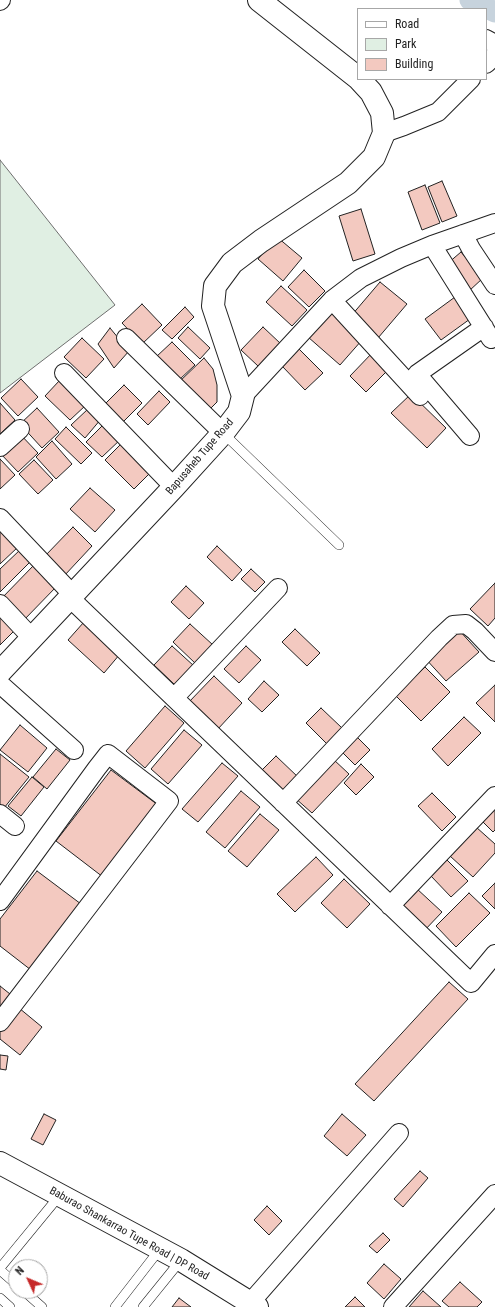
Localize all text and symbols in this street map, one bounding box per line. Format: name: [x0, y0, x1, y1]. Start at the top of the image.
legend: [357, 8, 487, 80]
text: Road: [395, 17, 419, 31]
text: Park: [395, 37, 416, 51]
text: Building: [395, 57, 433, 71]
street label: Bapusaheb Tupe Road: [163, 416, 237, 498]
street label: Baburao Shankarrao Tupe Road | DP Road: [47, 1184, 211, 1284]
north arrow: [8, 1259, 48, 1299]
text: N: [13, 1264, 27, 1278]

